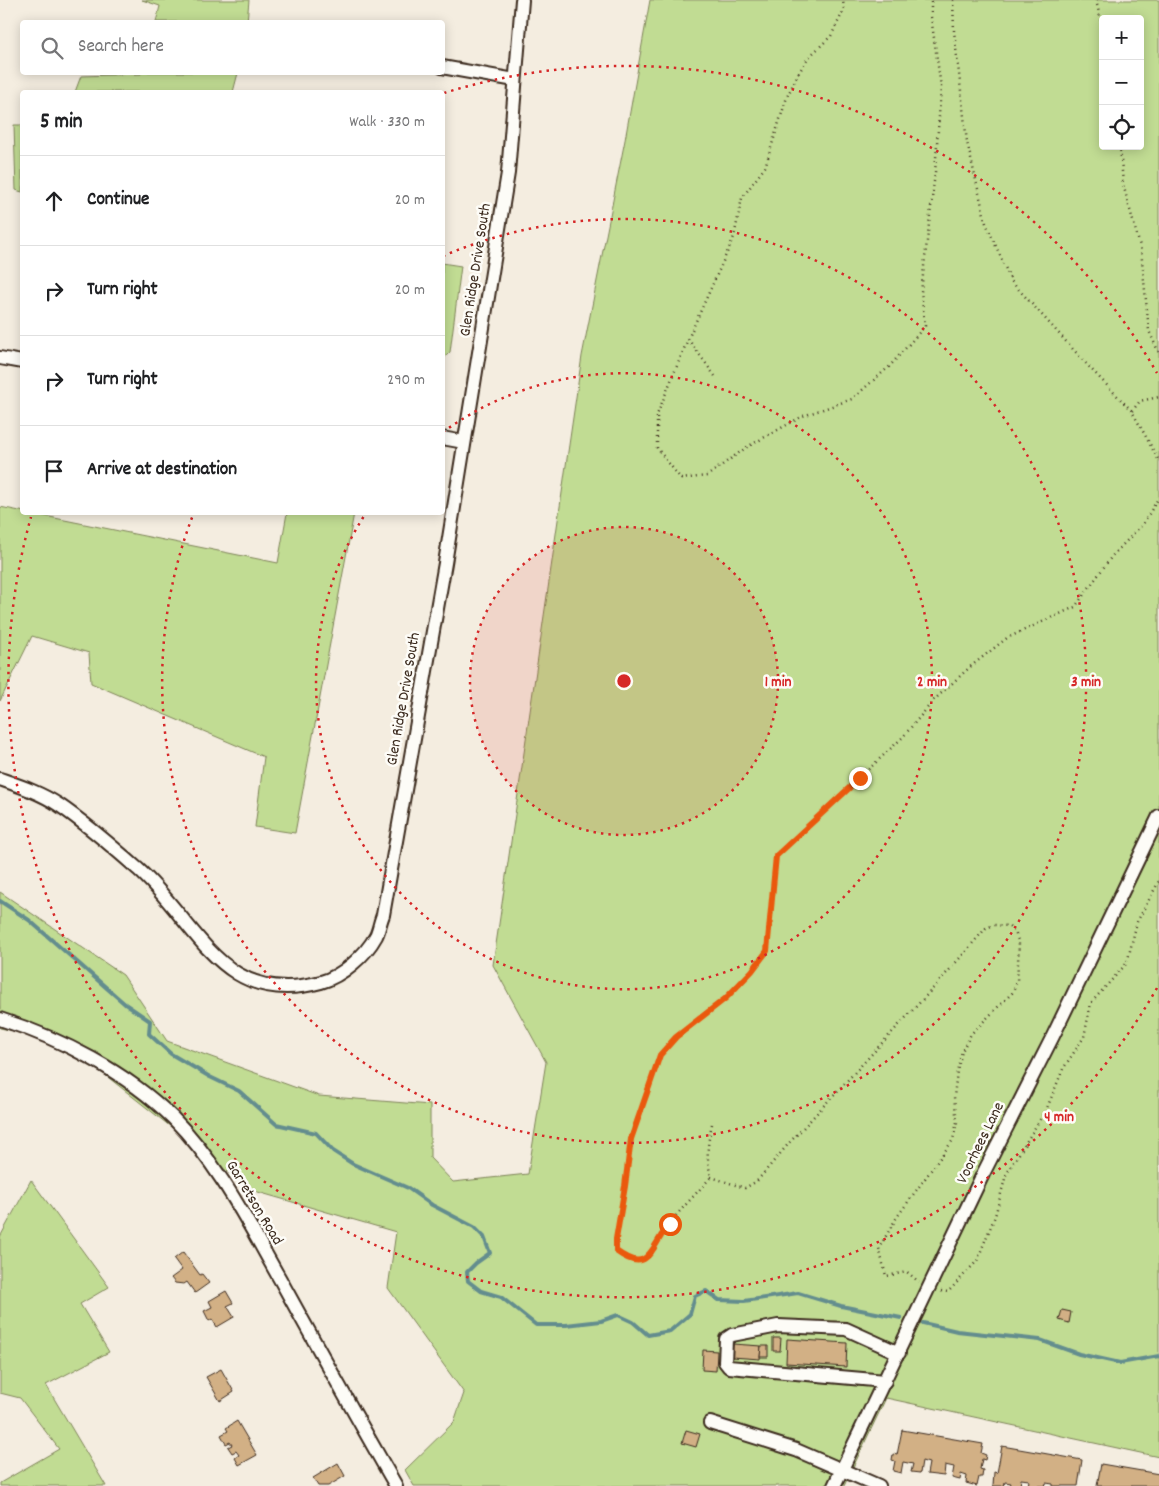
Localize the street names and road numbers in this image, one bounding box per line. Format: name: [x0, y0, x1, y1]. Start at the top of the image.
street label: Glen Ridge Drive South: [454, 202, 498, 338]
street label: Glen Ridge Drive South: [381, 631, 427, 767]
street label: Voorhees Lane: [951, 1098, 1011, 1188]
street label: Garretson Road: [220, 1156, 288, 1250]

